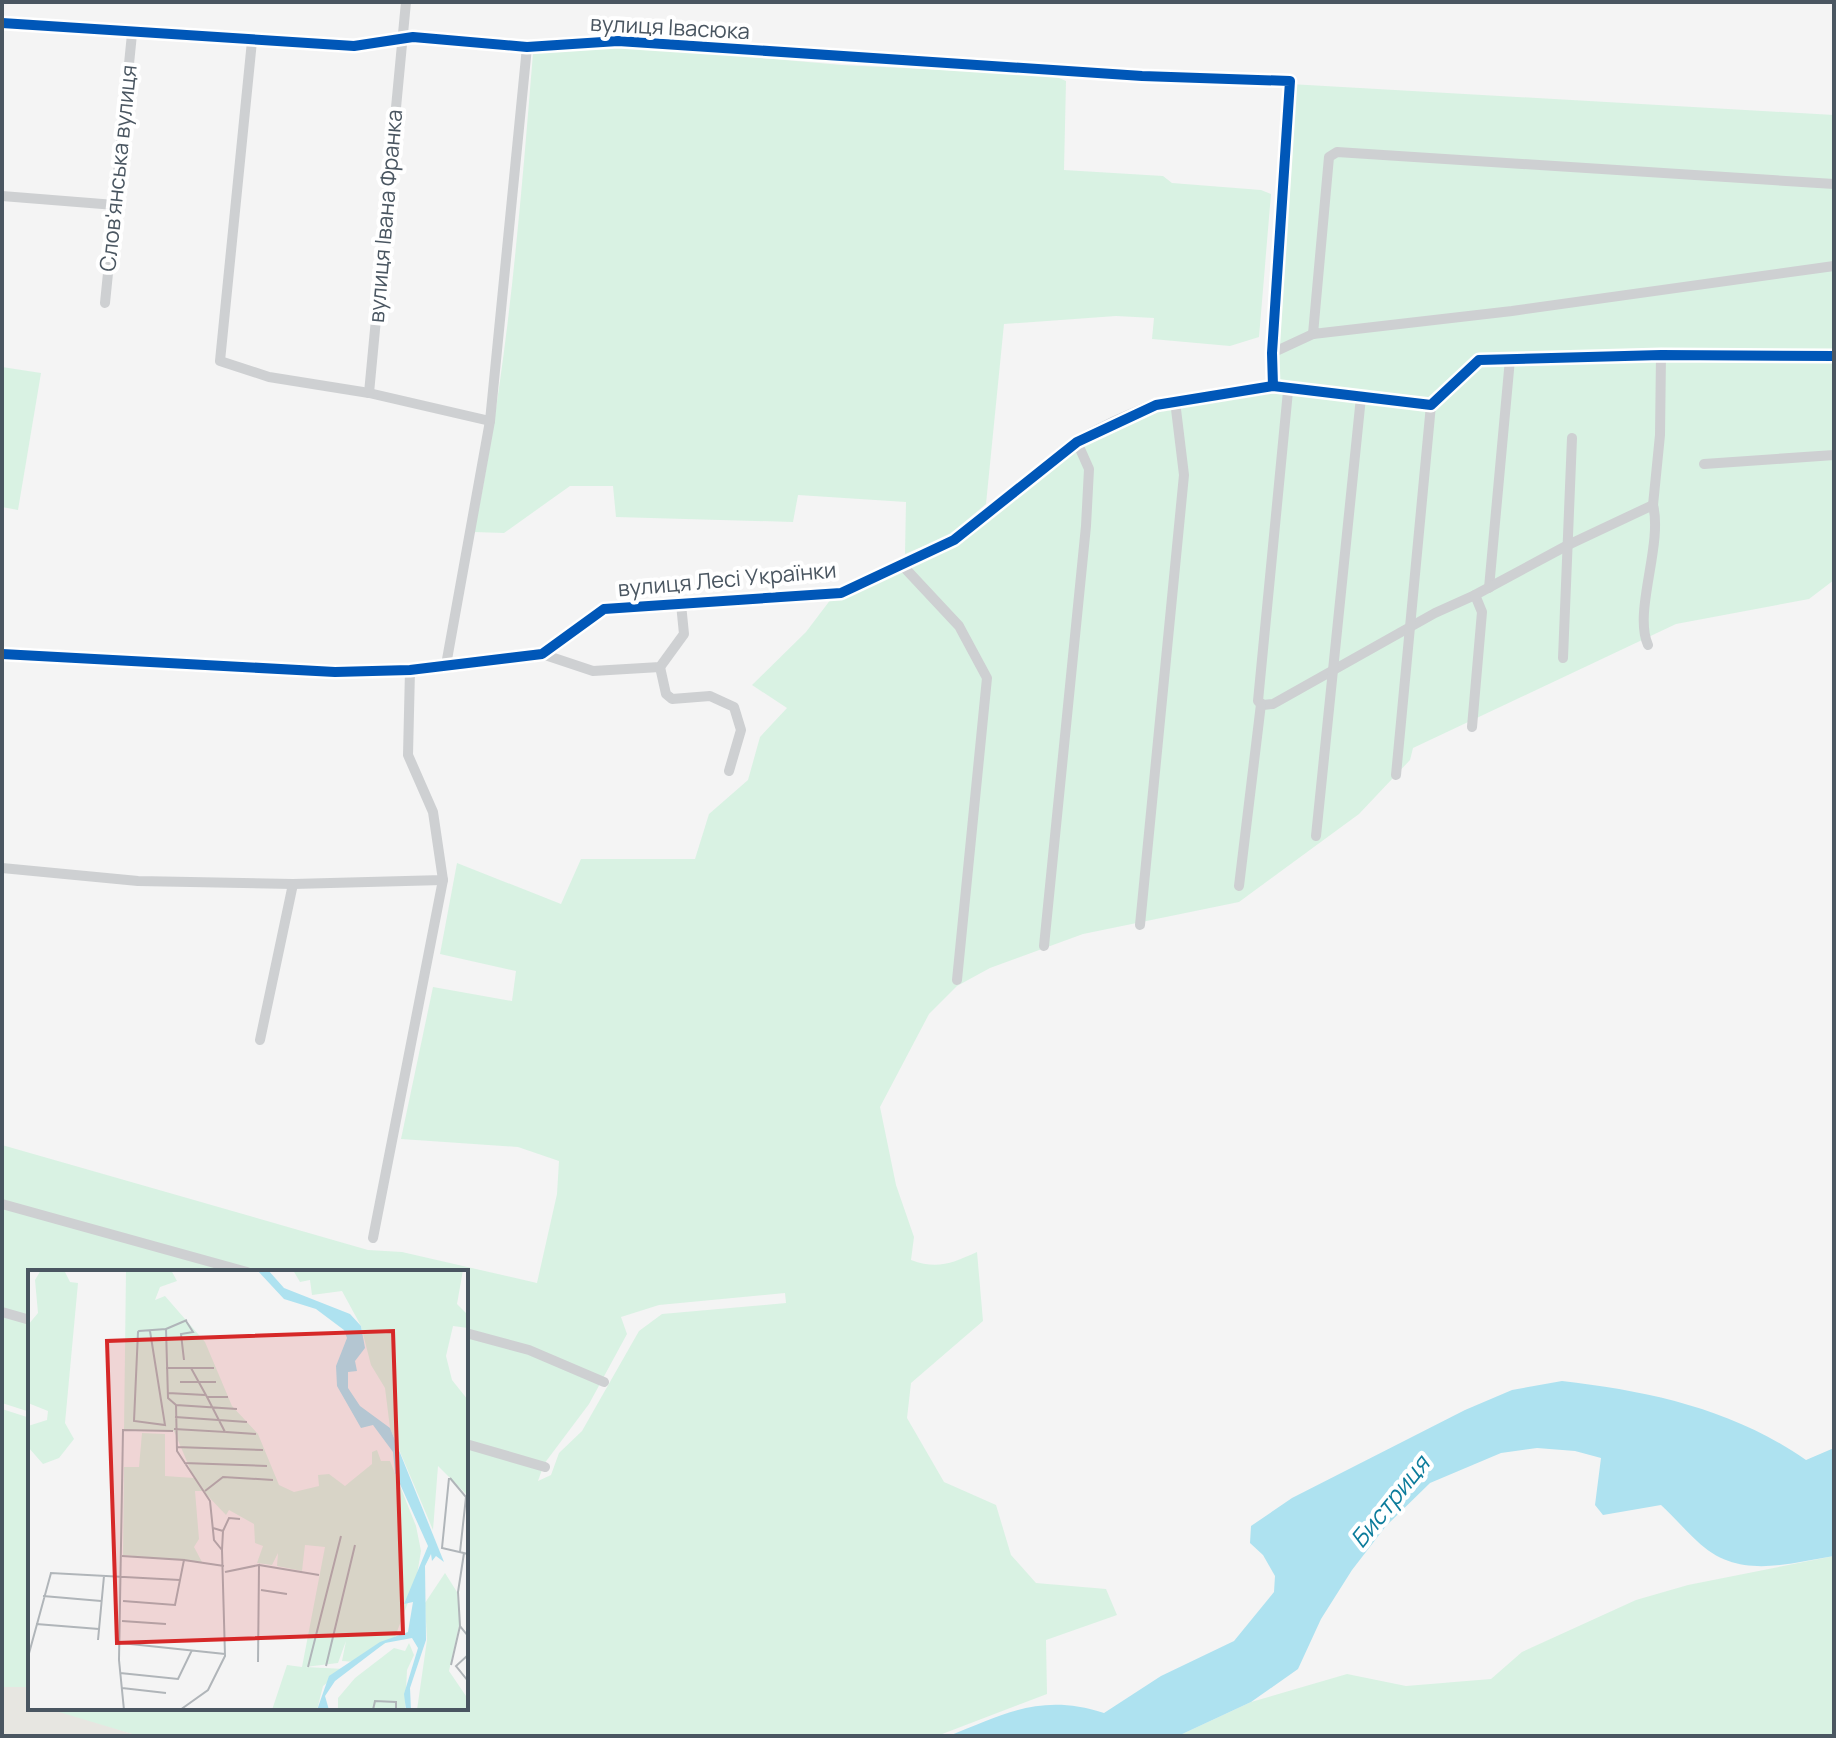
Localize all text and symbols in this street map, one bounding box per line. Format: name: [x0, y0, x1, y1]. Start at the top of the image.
street label: вулиця Івасюка: [589, 8, 751, 46]
street label: Слов'янська вулиця: [92, 63, 144, 273]
street label: вулиця Івана Франка: [361, 108, 409, 324]
street label: вулиця Лесі Українки: [616, 554, 838, 604]
inset map: [28, 1270, 468, 1710]
water label: Бистриця: [1342, 1447, 1437, 1554]

